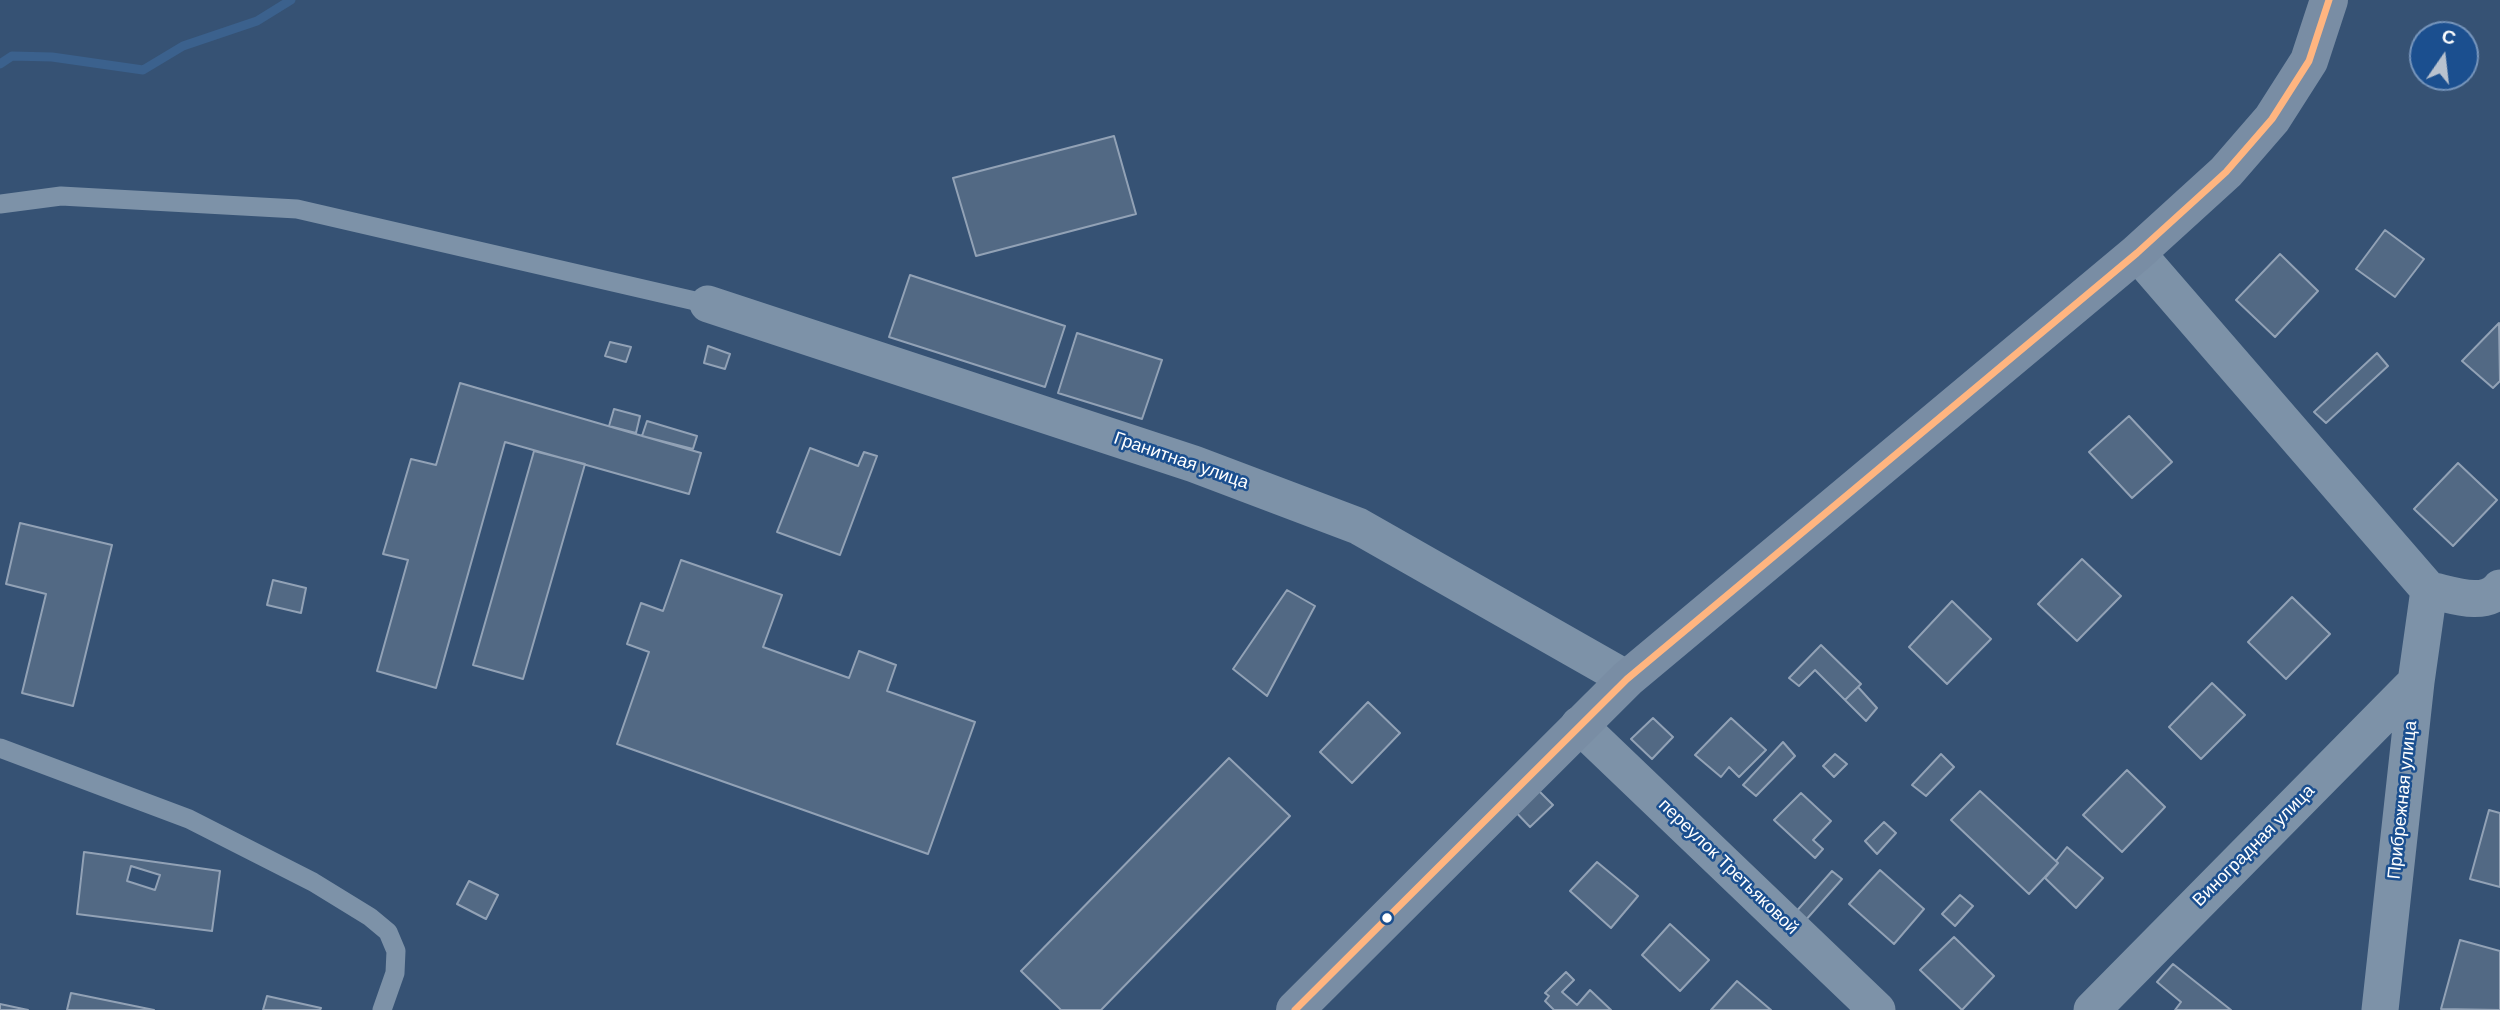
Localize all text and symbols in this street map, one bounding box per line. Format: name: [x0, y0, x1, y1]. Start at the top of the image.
north arrow: [2409, 21, 2479, 91]
text: С: [2440, 25, 2458, 49]
street label: Гранитная улица: [1111, 428, 1251, 494]
street label: Прибрежная улица: [2384, 720, 2422, 880]
street label: Виноградная улица: [2189, 781, 2319, 911]
street label: переулок Третьяковой: [1654, 795, 1802, 939]
unlabelled marker: [1380, 911, 1394, 925]

